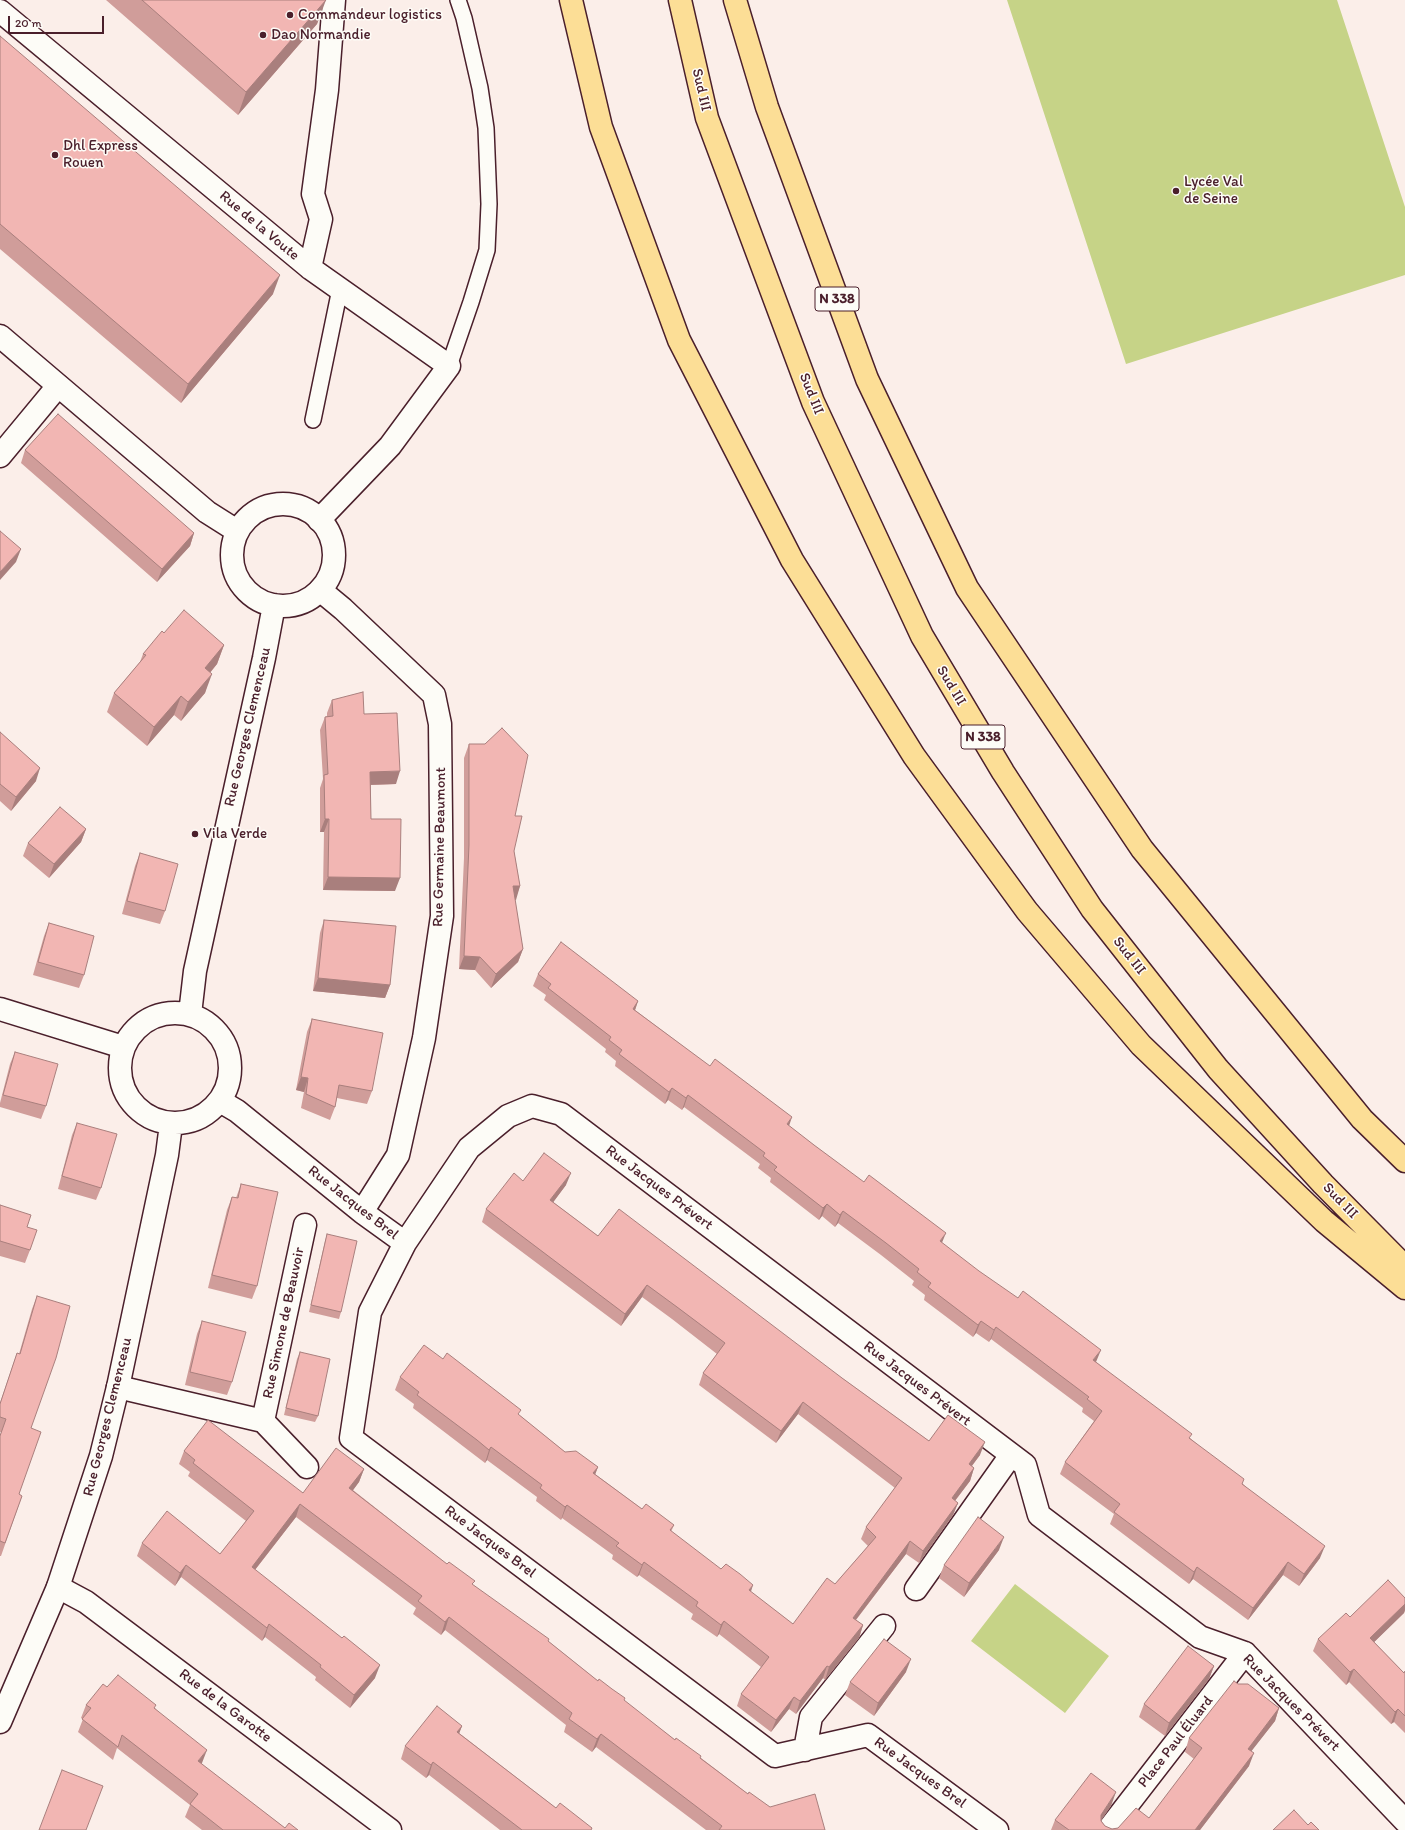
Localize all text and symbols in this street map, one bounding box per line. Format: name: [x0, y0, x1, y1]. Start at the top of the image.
place label: Commandeur logistics: [298, 6, 442, 24]
scale bar: [10, 8, 106, 34]
marker: Commandeur logistics: [285, 10, 295, 20]
text: 20 m: [15, 16, 42, 30]
place label: Dao Normandie: [271, 26, 371, 44]
marker: Dao Normandie: [258, 30, 268, 40]
street label: Sud III: [687, 67, 715, 113]
place label: Dhl Express Rouen: [63, 137, 138, 172]
marker: Dhl Express Rouen: [50, 150, 60, 160]
place label: Lycée Val de Seine: [1184, 173, 1243, 208]
marker: Lycée Val de Seine: [1171, 186, 1181, 196]
street label: Rue de la Voute: [215, 187, 303, 265]
road number: N 338: [815, 287, 859, 311]
street label: Sud III: [795, 370, 827, 418]
street label: Rue Georges Clemenceau: [221, 646, 275, 808]
street label: Sud III: [932, 663, 970, 709]
road number: N 338: [961, 725, 1005, 749]
street label: Rue Germaine Beaumont: [430, 767, 450, 927]
place label: Vila Verde: [203, 825, 267, 843]
marker: Vila Verde: [190, 829, 200, 839]
street label: Sud III: [1109, 933, 1149, 979]
street label: Rue Jacques Prévert: [602, 1142, 716, 1234]
street label: Rue Jacques Brel: [304, 1162, 402, 1244]
street label: Sud III: [1318, 1179, 1362, 1223]
street label: Rue Simone de Beauvoir: [259, 1246, 309, 1400]
street label: Rue Georges Clemenceau: [80, 1336, 136, 1498]
street label: Rue Jacques Prévert: [860, 1338, 974, 1430]
street label: Rue Jacques Brel: [441, 1502, 539, 1582]
street label: Rue Jacques Prévert: [1239, 1651, 1343, 1755]
street label: Rue de la Garotte: [175, 1665, 275, 1747]
street label: Place Paul Éluard: [1135, 1692, 1217, 1792]
street label: Rue Jacques Brel: [870, 1733, 970, 1813]

